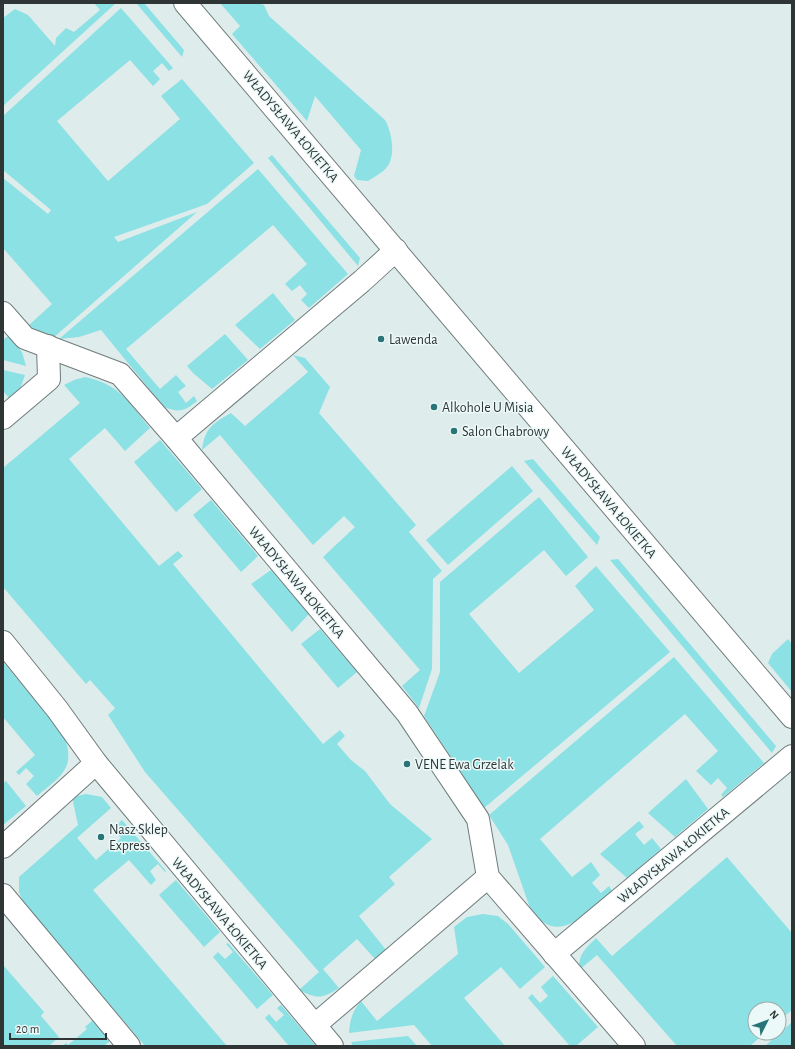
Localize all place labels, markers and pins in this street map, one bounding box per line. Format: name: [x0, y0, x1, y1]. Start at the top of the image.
place label: Lawenda: [389, 333, 438, 347]
marker: Lawenda: [376, 334, 386, 344]
place label: Alkohole U Misia: [442, 401, 534, 415]
marker: Alkohole U Misia: [429, 402, 439, 412]
place label: Salon Chabrowy: [462, 425, 549, 439]
marker: Salon Chabrowy: [449, 426, 459, 436]
place label: VENE Ewa Grzelak: [415, 758, 514, 772]
marker: VENE Ewa Grzelak: [402, 759, 412, 769]
place label: Nasz Sklep Express: [109, 823, 168, 853]
marker: Nasz Sklep Express: [96, 832, 106, 842]

